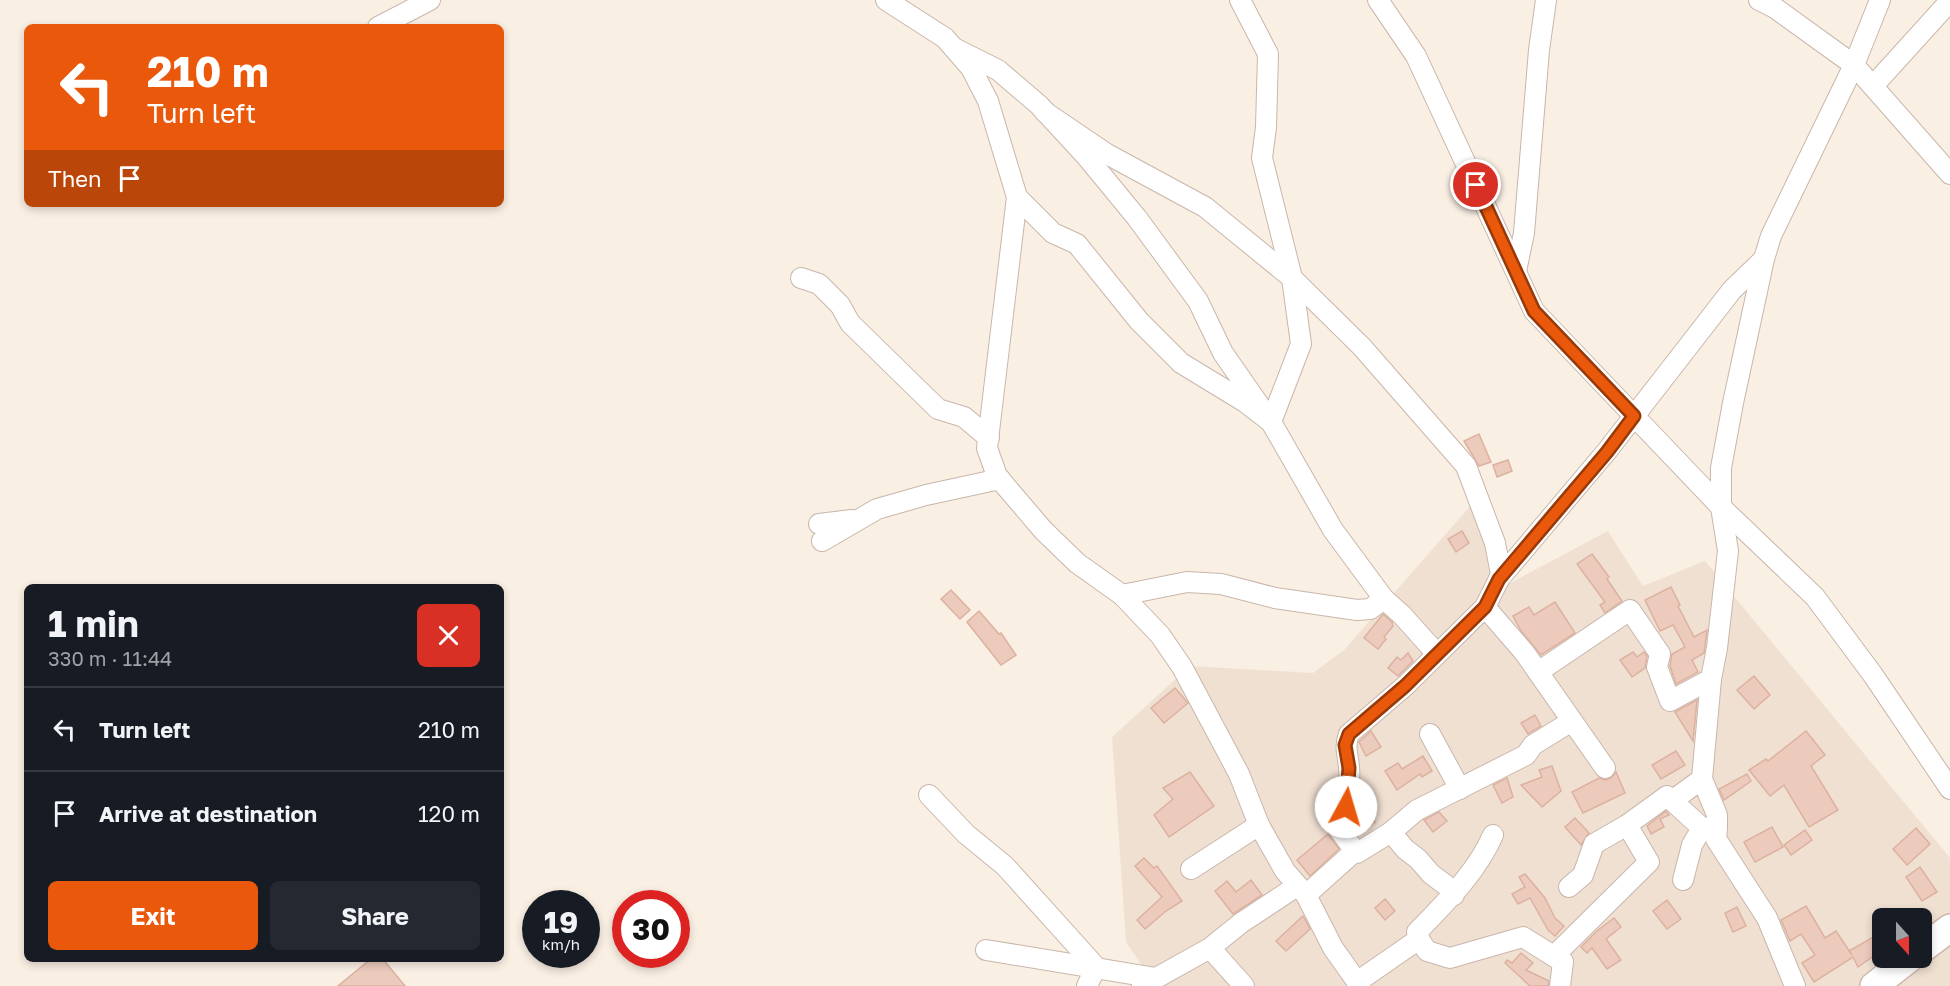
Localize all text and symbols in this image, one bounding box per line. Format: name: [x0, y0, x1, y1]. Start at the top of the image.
text: 210 m: [147, 46, 269, 96]
icon: left: [48, 48, 126, 126]
text: Turn left: [147, 97, 256, 129]
pin: [1450, 159, 1501, 210]
icon: arrive: [113, 162, 146, 195]
text: Then: [48, 165, 101, 192]
icon: arrive: [1459, 168, 1492, 201]
text: 1 min: [48, 602, 139, 645]
button: close: [417, 604, 480, 667]
text: 330 m · 11:44: [48, 646, 172, 670]
icon: left: [48, 713, 81, 746]
text: Turn left: [99, 716, 190, 743]
text: 210 m: [418, 716, 480, 743]
position arrow: [1314, 775, 1378, 839]
icon: arrive: [48, 797, 81, 830]
text: Arrive at destination: [99, 800, 317, 827]
text: 120 m: [418, 800, 480, 827]
button: Exit: [48, 881, 258, 950]
button: Share: [270, 881, 480, 950]
speed limit sign: 30: [612, 890, 690, 968]
text: 19: [544, 904, 578, 940]
north arrow: [1872, 908, 1932, 968]
map controls: [1872, 908, 1932, 968]
text: km/h: [542, 935, 580, 953]

